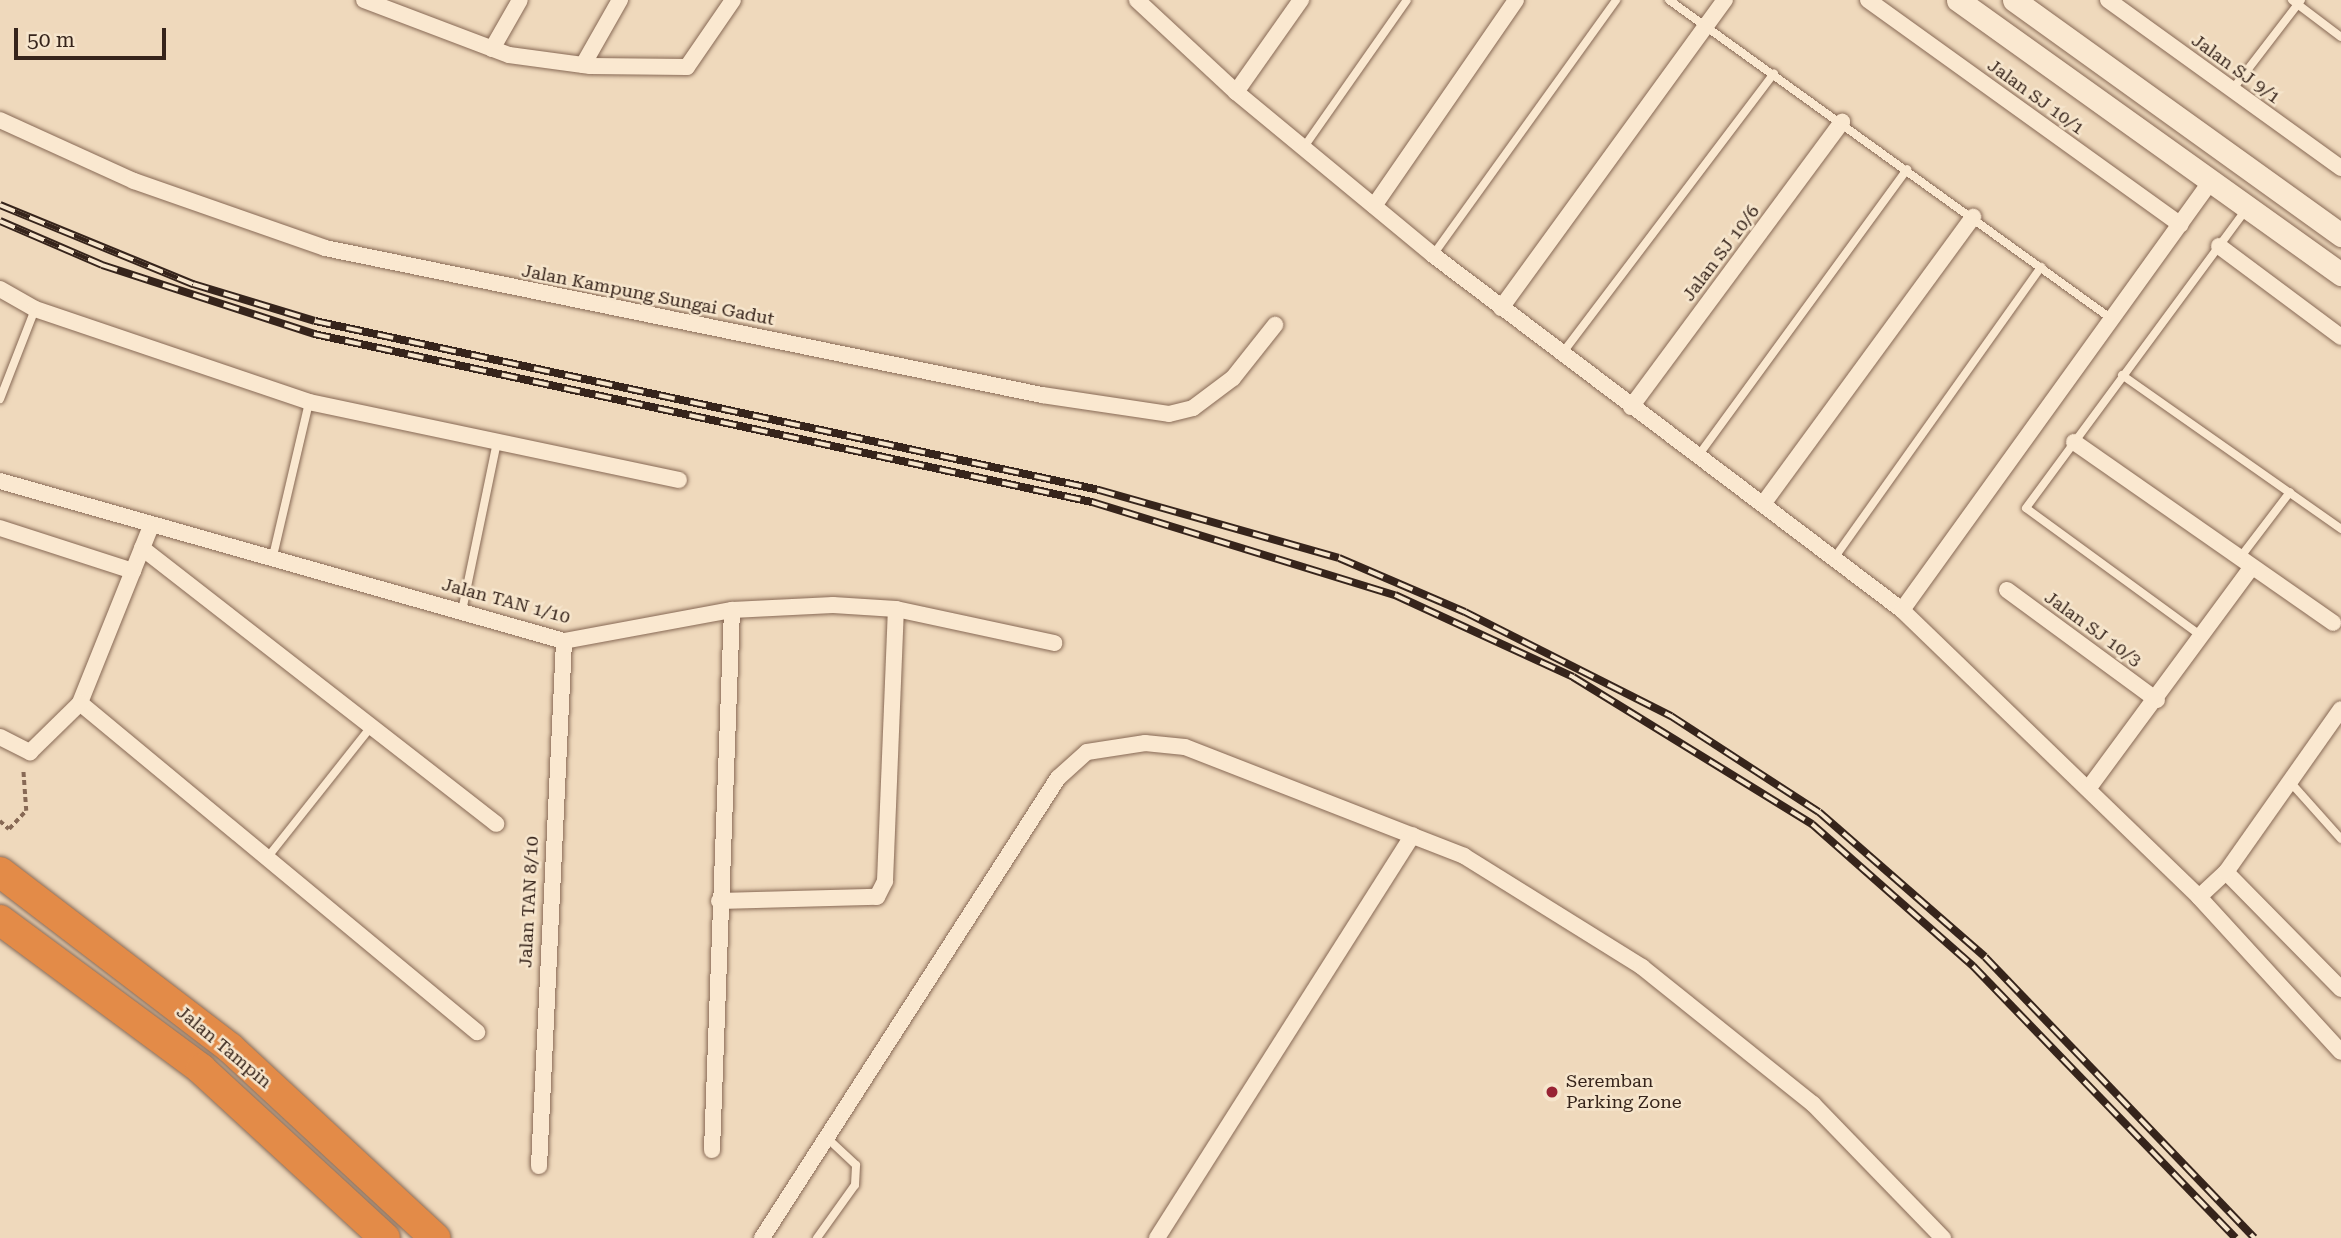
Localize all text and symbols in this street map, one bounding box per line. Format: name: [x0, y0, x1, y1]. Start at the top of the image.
scale bar: [18, 14, 170, 58]
text: 50 m: [27, 28, 75, 52]
street label: Jalan SJ 9/1: [2187, 30, 2285, 108]
street label: Jalan SJ 10/1: [1983, 55, 2089, 139]
street label: Jalan SJ 10/6: [1678, 201, 1764, 305]
street label: Jalan Kampung Sungai Gadut: [520, 260, 776, 330]
street label: Jalan TAN 1/10: [440, 574, 572, 628]
street label: Jalan SJ 10/3: [2040, 587, 2146, 671]
street label: Jalan TAN 8/10: [515, 836, 543, 968]
street label: Jalan Tampin: [172, 1001, 276, 1093]
place label: Seremban Parking Zone: [1566, 1071, 1682, 1114]
marker: Seremban Parking Zone: [1544, 1084, 1560, 1100]

